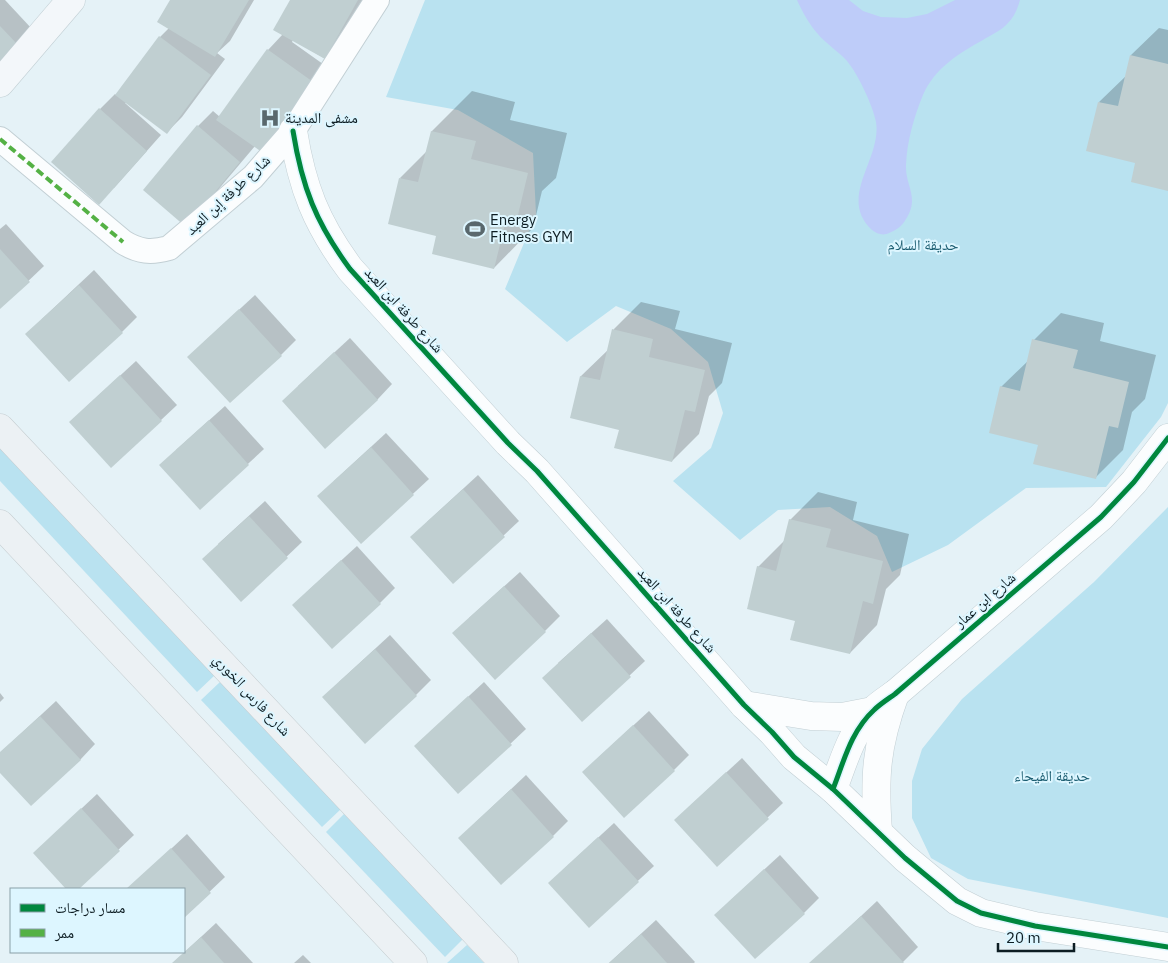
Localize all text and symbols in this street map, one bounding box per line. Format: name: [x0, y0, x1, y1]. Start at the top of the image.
hospital icon: مشفى المدينة: [259, 107, 281, 129]
place label: مشفى المدينة: [285, 108, 358, 128]
street label: شارع طرفة إبن العبد: [181, 150, 275, 240]
place label: Energy Fitness GYM: [490, 210, 573, 246]
sports icon: Energy Fitness GYM: [464, 218, 486, 240]
park label: حديقة السلام: [887, 235, 959, 255]
street label: شارع طرفة ابن العبد: [360, 263, 448, 357]
street label: شارع طرفة ابن العبد: [633, 563, 721, 657]
street label: شارع ابن عمار: [949, 568, 1020, 633]
street label: شارع فارس الخوري: [207, 650, 295, 742]
park label: حديقة الفيحاء: [1014, 766, 1091, 785]
legend: [10, 888, 185, 953]
text: مسار دراجات: [55, 898, 126, 917]
scale bar: [998, 920, 1074, 952]
text: ممر: [54, 923, 74, 942]
text: 20 m: [1006, 928, 1041, 947]

